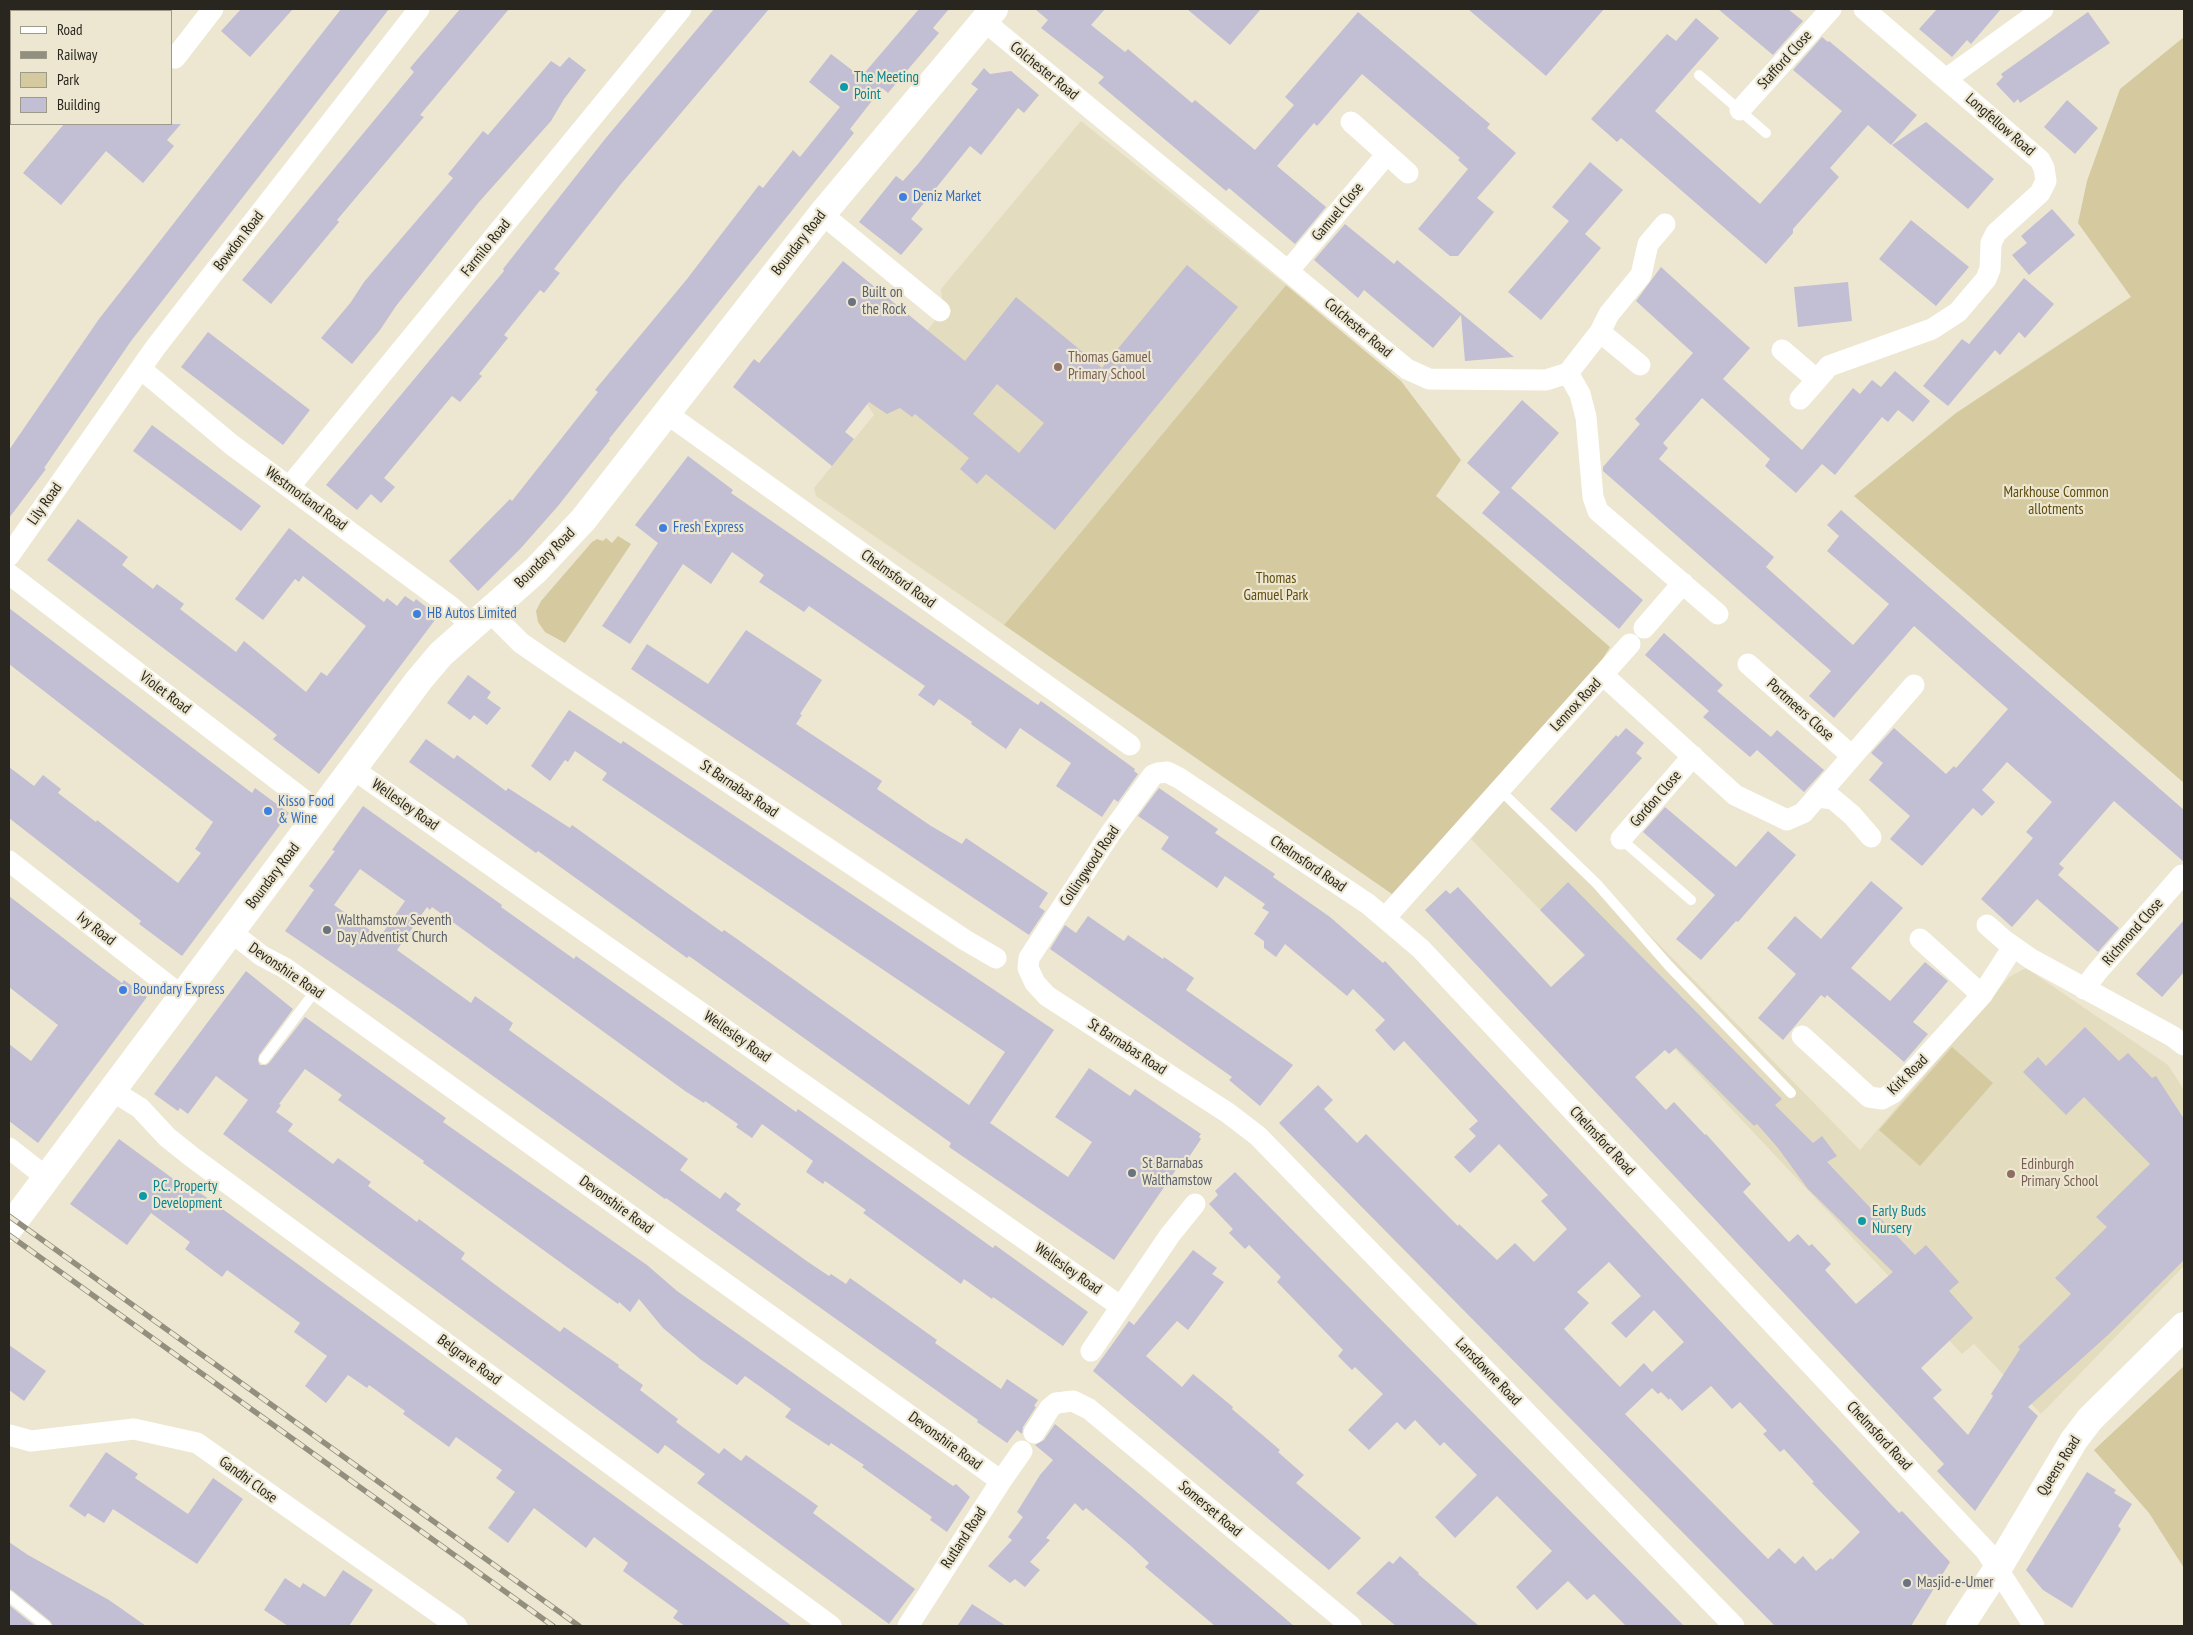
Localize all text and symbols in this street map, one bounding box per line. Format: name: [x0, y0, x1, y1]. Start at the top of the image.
legend: [10, 10, 172, 125]
text: Road: [57, 20, 83, 39]
street label: Stafford Close: [1754, 27, 1816, 93]
street label: Colchester Road: [1006, 38, 1082, 104]
text: Railway: [57, 45, 97, 64]
place label: The Meeting Point: [854, 69, 919, 104]
text: Park: [57, 70, 79, 89]
marker: The Meeting Point: [838, 81, 850, 93]
street label: Longfellow Road: [1962, 90, 2038, 160]
text: Building: [57, 95, 100, 114]
street label: Gamuel Close: [1308, 179, 1368, 245]
place label: Deniz Market: [913, 188, 981, 206]
marker: Deniz Market: [897, 191, 909, 203]
street label: Boundary Road: [768, 207, 830, 279]
street label: Bowdon Road: [210, 208, 268, 274]
street label: Farmilo Road: [458, 216, 514, 280]
place label: Built on the Rock: [862, 284, 906, 319]
street label: Colchester Road: [1321, 295, 1395, 361]
marker: Built on the Rock: [846, 296, 858, 308]
place label: Thomas Gamuel Primary School: [1068, 349, 1151, 384]
marker: Thomas Gamuel Primary School: [1052, 361, 1064, 373]
street label: Westmorland Road: [262, 463, 350, 535]
street label: Lily Road: [24, 479, 66, 529]
park label: Markhouse Common allotments: [2003, 484, 2109, 519]
place label: Fresh Express: [673, 519, 744, 537]
marker: Fresh Express: [657, 522, 669, 534]
street label: Boundary Road: [511, 524, 579, 592]
street label: Chelmsford Road: [857, 546, 939, 612]
park label: Thomas Gamuel Park: [1244, 570, 1308, 605]
place label: HB Autos Limited: [427, 605, 517, 623]
marker: HB Autos Limited: [411, 608, 423, 620]
street label: Violet Road: [136, 668, 194, 718]
street label: Lennox Road: [1547, 675, 1605, 735]
street label: Portmeers Close: [1763, 675, 1837, 745]
street label: St Barnabas Road: [697, 756, 781, 822]
street label: Gordon Close: [1627, 767, 1685, 831]
street label: Wellesley Road: [368, 775, 442, 835]
place label: Kisso Food & Wine: [278, 793, 334, 828]
marker: Kisso Food & Wine: [262, 805, 274, 817]
street label: Collingwood Road: [1056, 822, 1124, 910]
street label: Chelmsford Road: [1267, 832, 1349, 896]
street label: Boundary Road: [242, 840, 304, 912]
street label: Richmond Close: [2099, 895, 2167, 969]
street label: Ivy Road: [73, 908, 119, 950]
place label: Walthamstow Seventh Day Adventist Church: [337, 912, 452, 947]
marker: Walthamstow Seventh Day Adventist Church: [321, 924, 333, 936]
street label: Devonshire Road: [245, 939, 327, 1003]
place label: Boundary Express: [133, 981, 225, 999]
marker: Boundary Express: [117, 984, 129, 996]
street label: Wellesley Road: [700, 1007, 774, 1067]
street label: St Barnabas Road: [1084, 1015, 1170, 1079]
street label: Kirk Road: [1884, 1051, 1932, 1099]
street label: Chelmsford Road: [1566, 1103, 1638, 1179]
place label: St Barnabas Walthamstow: [1142, 1155, 1212, 1190]
place label: Edinburgh Primary School: [2021, 1156, 2098, 1191]
marker: St Barnabas Walthamstow: [1126, 1167, 1138, 1179]
marker: Edinburgh Primary School: [2005, 1168, 2017, 1180]
street label: Devonshire Road: [576, 1172, 656, 1238]
place label: P.C. Property Development: [153, 1178, 222, 1213]
marker: P.C. Property Development: [137, 1190, 149, 1202]
place label: Early Buds Nursery: [1872, 1203, 1926, 1238]
marker: Early Buds Nursery: [1856, 1215, 1868, 1227]
street label: Wellesley Road: [1031, 1239, 1105, 1299]
street label: Belgrave Road: [434, 1331, 504, 1389]
street label: Lansdowne Road: [1451, 1334, 1525, 1410]
street label: Chelmsford Road: [1843, 1398, 1915, 1474]
street label: Devonshire Road: [905, 1408, 985, 1474]
street label: Queens Road: [2033, 1433, 2085, 1499]
street label: Gandhi Close: [215, 1453, 281, 1507]
street label: Somerset Road: [1175, 1477, 1245, 1541]
street label: Rutland Road: [938, 1504, 990, 1572]
place label: Masjid-e-Umer: [1917, 1574, 1993, 1592]
marker: Masjid-e-Umer: [1901, 1577, 1913, 1589]

